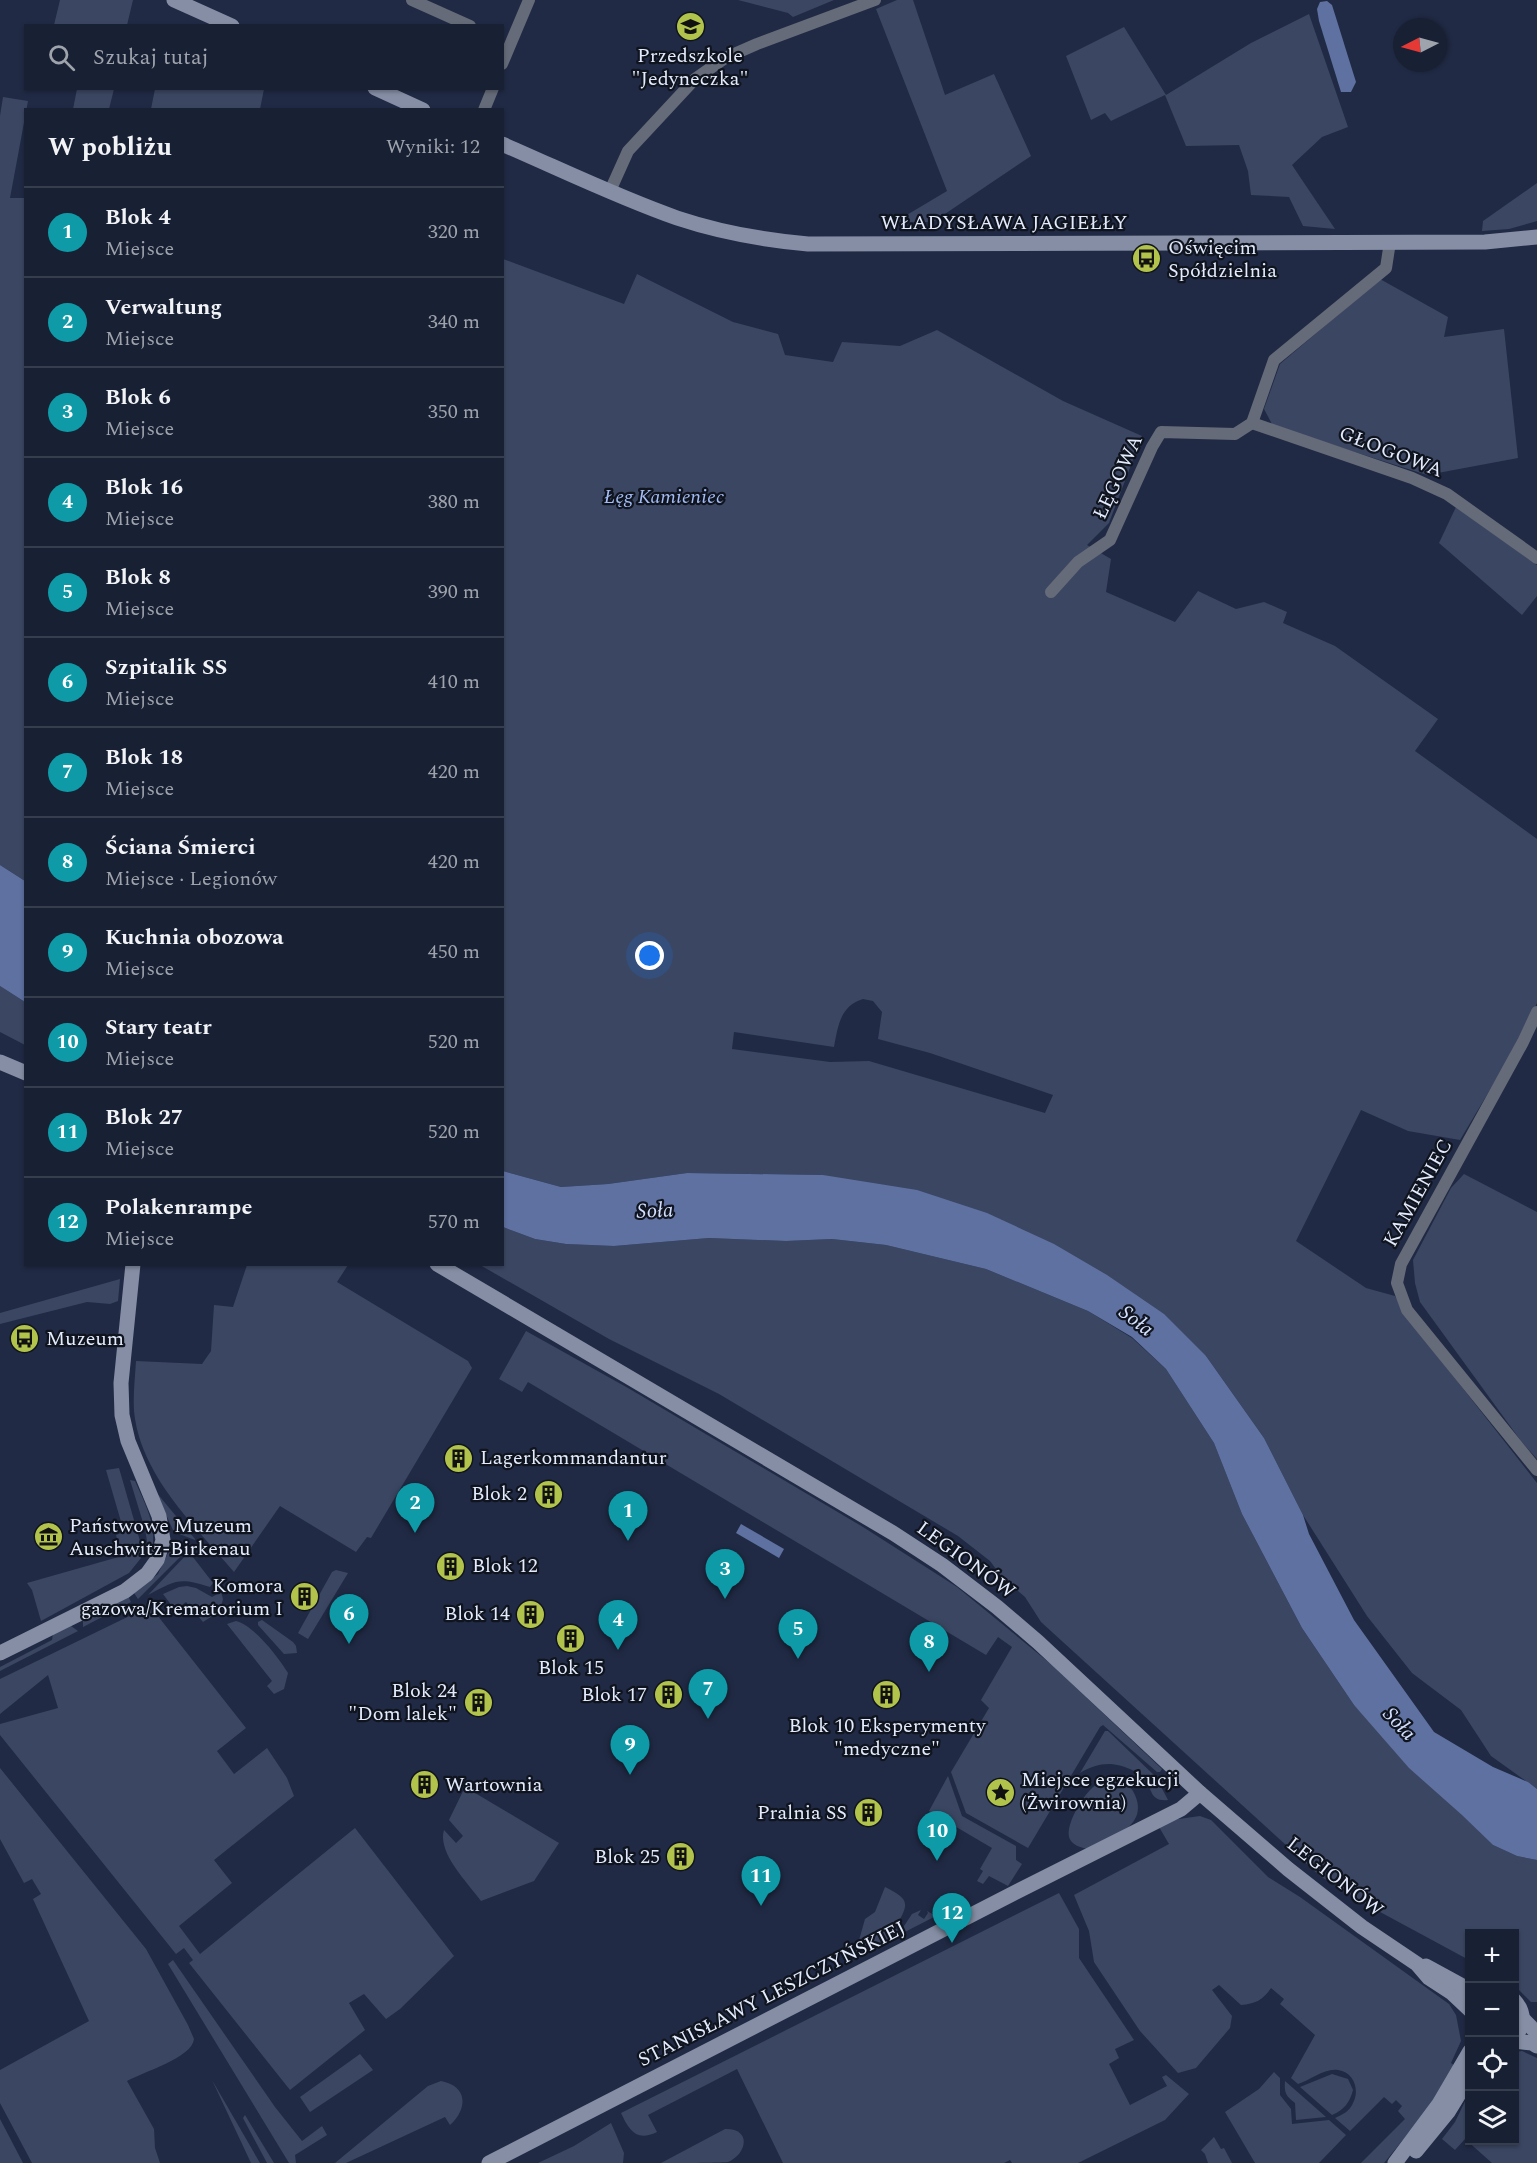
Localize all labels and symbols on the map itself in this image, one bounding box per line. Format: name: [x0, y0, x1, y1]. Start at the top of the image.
school or university icon: Przedszkole "Jedyneczka": [674, 10, 706, 42]
north arrow: [1393, 18, 1447, 72]
place label: Przedszkole "Jedyneczka": [632, 41, 748, 94]
street label: WŁADYSŁAWA JAGIEŁŁY: [880, 208, 1128, 238]
place label: Oświęcim Spółdzielnia: [1168, 233, 1277, 286]
bus stop icon: Oświęcim Spółdzielnia: [1131, 243, 1163, 275]
street label: GŁOGOWA: [1335, 418, 1447, 486]
street label: ŁĘGOWA: [1085, 430, 1151, 524]
park label: Łęg Kamieniec: [604, 482, 725, 512]
your location: [635, 941, 664, 970]
street label: KAMIENIEC: [1376, 1133, 1460, 1253]
water label: Soła: [636, 1194, 674, 1228]
water label: Soła: [1112, 1297, 1161, 1345]
bus stop icon: Muzeum: [9, 1323, 41, 1355]
place label: Muzeum: [46, 1324, 124, 1354]
building icon: Lagerkommandantur: [443, 1442, 475, 1474]
place label: Lagerkommandantur: [480, 1443, 667, 1473]
building icon: Blok 2: [532, 1478, 564, 1510]
place label: Blok 2: [471, 1479, 527, 1509]
pin: 2: [396, 1484, 434, 1533]
pin: 1: [608, 1492, 648, 1541]
place label: Państwowe Muzeum Auschwitz-Birkenau: [69, 1511, 252, 1564]
street label: LEGIONÓW: [910, 1514, 1022, 1606]
museum icon: Państwowe Muzeum Auschwitz-Birkenau: [32, 1521, 64, 1553]
building icon: Blok 12: [435, 1550, 467, 1582]
pin: 3: [706, 1550, 744, 1599]
place label: Blok 12: [472, 1551, 538, 1581]
place label: Komora gazowa/Krematorium I: [80, 1571, 283, 1624]
building icon: Komora gazowa/Krematorium I: [288, 1581, 320, 1613]
pin: 6: [330, 1594, 368, 1644]
building icon: Blok 14: [515, 1598, 547, 1630]
place label: Blok 14: [444, 1599, 510, 1629]
pin: 4: [598, 1600, 638, 1650]
pin: 5: [778, 1610, 818, 1659]
building icon: Blok 15: [555, 1622, 587, 1654]
pin: 8: [910, 1622, 948, 1672]
place label: Blok 15: [538, 1653, 604, 1683]
pin: 7: [688, 1670, 728, 1719]
place label: Blok 24 "Dom lalek": [348, 1676, 457, 1729]
building icon: Blok 17: [652, 1679, 684, 1711]
building icon: Blok 10 Eksperymenty "medyczne": [871, 1679, 903, 1711]
place label: Blok 17: [581, 1680, 647, 1710]
building icon: Blok 24 "Dom lalek": [462, 1687, 494, 1719]
water label: Soła: [1375, 1700, 1423, 1749]
place label: Blok 10 Eksperymenty "medyczne": [788, 1711, 987, 1764]
pin: 9: [610, 1726, 650, 1775]
place label: Miejsce egzekucji (Żwirownia): [1021, 1765, 1179, 1818]
building icon: Wartownia: [408, 1769, 440, 1801]
place label: Wartownia: [445, 1770, 543, 1800]
place icon: Miejsce egzekucji (Żwirownia): [984, 1776, 1016, 1808]
building icon: Pralnia SS: [852, 1797, 884, 1829]
place label: Pralnia SS: [757, 1798, 847, 1828]
pin: 10: [918, 1812, 956, 1861]
street label: LEGIONÓW: [1280, 1829, 1390, 1925]
building icon: Blok 25: [665, 1841, 697, 1873]
place label: Blok 25: [594, 1842, 660, 1872]
pin: 11: [742, 1856, 780, 1906]
pin: 12: [932, 1894, 972, 1943]
street label: STANISŁAWY LESZCZYŃSKIEJ: [633, 1913, 911, 2075]

